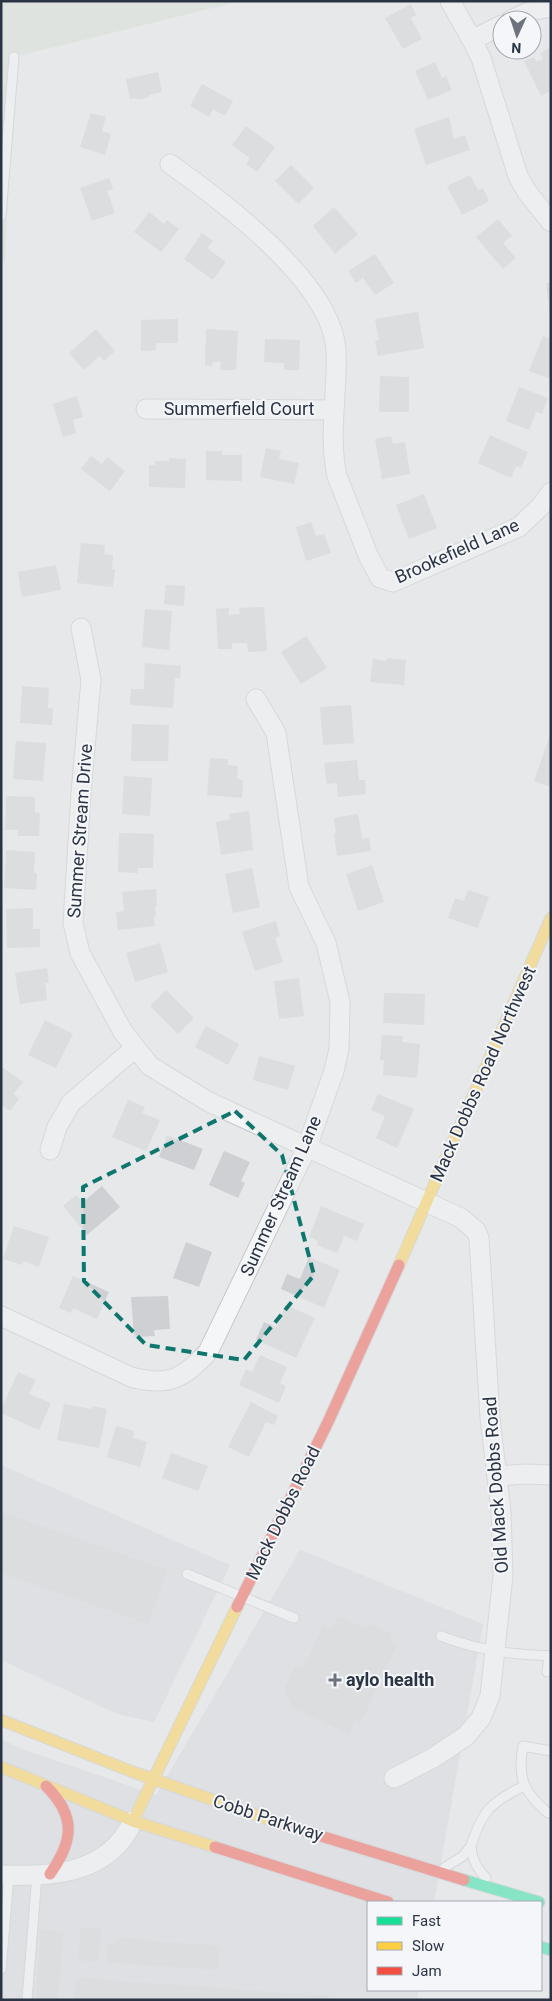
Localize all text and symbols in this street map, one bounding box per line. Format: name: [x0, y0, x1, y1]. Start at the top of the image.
north arrow: [492, 10, 542, 60]
text: N: [511, 40, 522, 56]
street label: Summerfield Court: [164, 398, 314, 419]
street label: Brookefield Lane: [391, 514, 522, 587]
street label: Summer Stream Drive: [63, 743, 96, 919]
street label: Mack Dobbs Road Northwest: [425, 963, 540, 1185]
street label: Summer Stream Lane: [236, 1112, 325, 1279]
street label: Old Mack Dobbs Road: [479, 1396, 512, 1574]
street label: Mack Dobbs Road: [241, 1443, 324, 1583]
place label: aylo health: [346, 1669, 434, 1690]
marker: aylo health: [328, 1673, 342, 1687]
street label: Cobb Parkway: [210, 1790, 326, 1845]
legend: [367, 1901, 542, 1991]
text: Fast: [412, 1912, 441, 1930]
text: Slow: [412, 1937, 444, 1955]
text: Jam: [412, 1962, 442, 1980]

